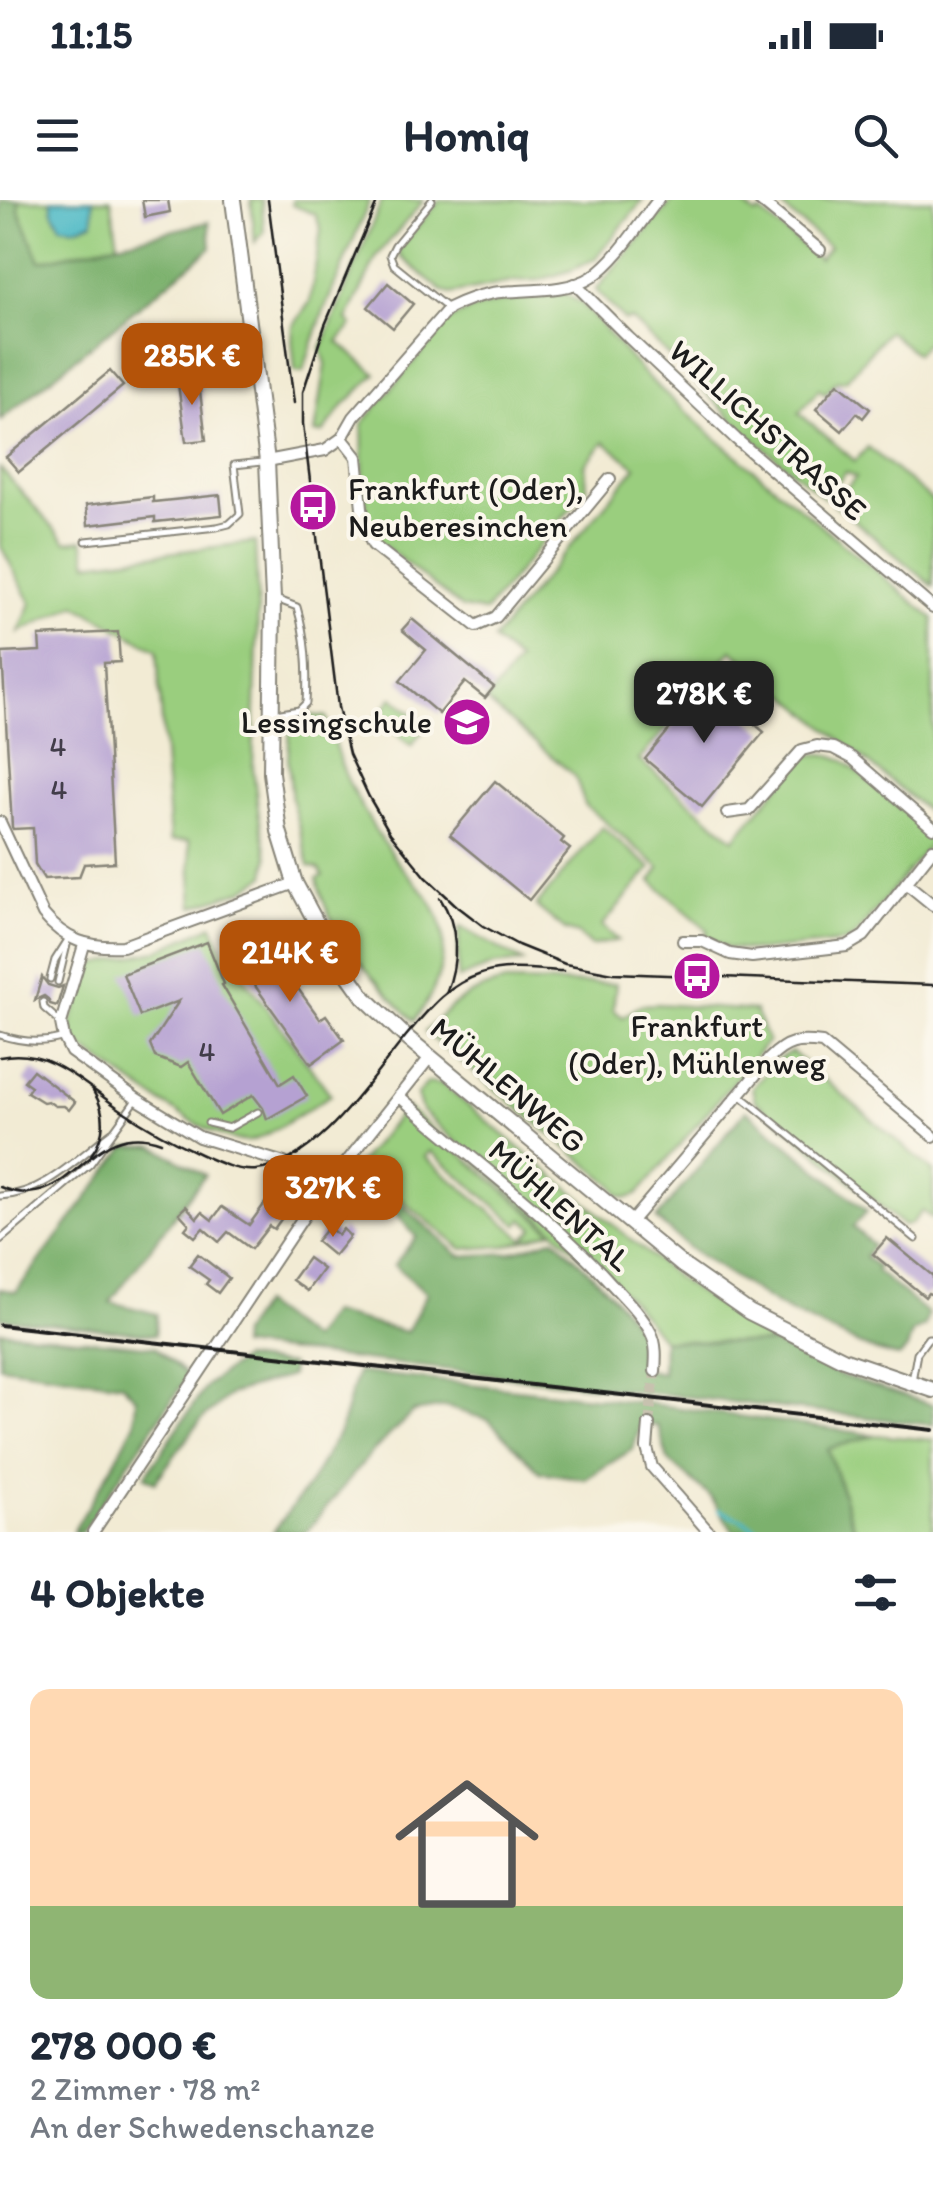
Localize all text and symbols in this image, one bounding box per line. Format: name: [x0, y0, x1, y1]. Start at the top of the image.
text: 11:15: [50, 12, 132, 58]
icon: menu: [30, 108, 85, 163]
text: Homiq: [403, 108, 530, 162]
icon: search: [848, 108, 903, 163]
pin: 285K €: [111, 323, 273, 408]
street label: WILLICHSTRASSE: [661, 331, 875, 529]
text: 285K €: [143, 336, 241, 374]
place label: Frankfurt (Oder), Neuberesinchen: [348, 470, 584, 545]
bus stop icon: Frankfurt (Oder), Neuberesinchen: [287, 481, 339, 533]
pin: 278K €: [623, 661, 785, 746]
text: 278K €: [656, 674, 752, 712]
school or university icon: Lessingschule: [441, 696, 493, 748]
place label: Lessingschule: [241, 703, 432, 741]
house number: 4: [50, 729, 67, 763]
house number: 4: [51, 772, 68, 806]
pin: 214K €: [209, 920, 371, 1005]
text: 214K €: [242, 933, 338, 971]
bus stop icon: Frankfurt (Oder), Mühlenweg: [671, 950, 723, 1002]
place label: Frankfurt (Oder), Mühlenweg: [568, 1007, 827, 1082]
street label: MÜHLENWEG: [423, 1009, 593, 1161]
house number: 4: [199, 1034, 216, 1068]
street label: MÜHLENTAL: [481, 1131, 639, 1279]
pin: 327K €: [252, 1155, 414, 1240]
text: 327K €: [285, 1168, 381, 1206]
icon: filters: [848, 1565, 903, 1620]
text: 4 Objekte: [30, 1567, 205, 1618]
icon: home: [377, 1754, 557, 1934]
text: 278 000 €: [30, 2019, 216, 2070]
text: 2 Zimmer · 78 m²: [30, 2070, 261, 2108]
text: An der Schwedenschanze: [30, 2108, 375, 2146]

